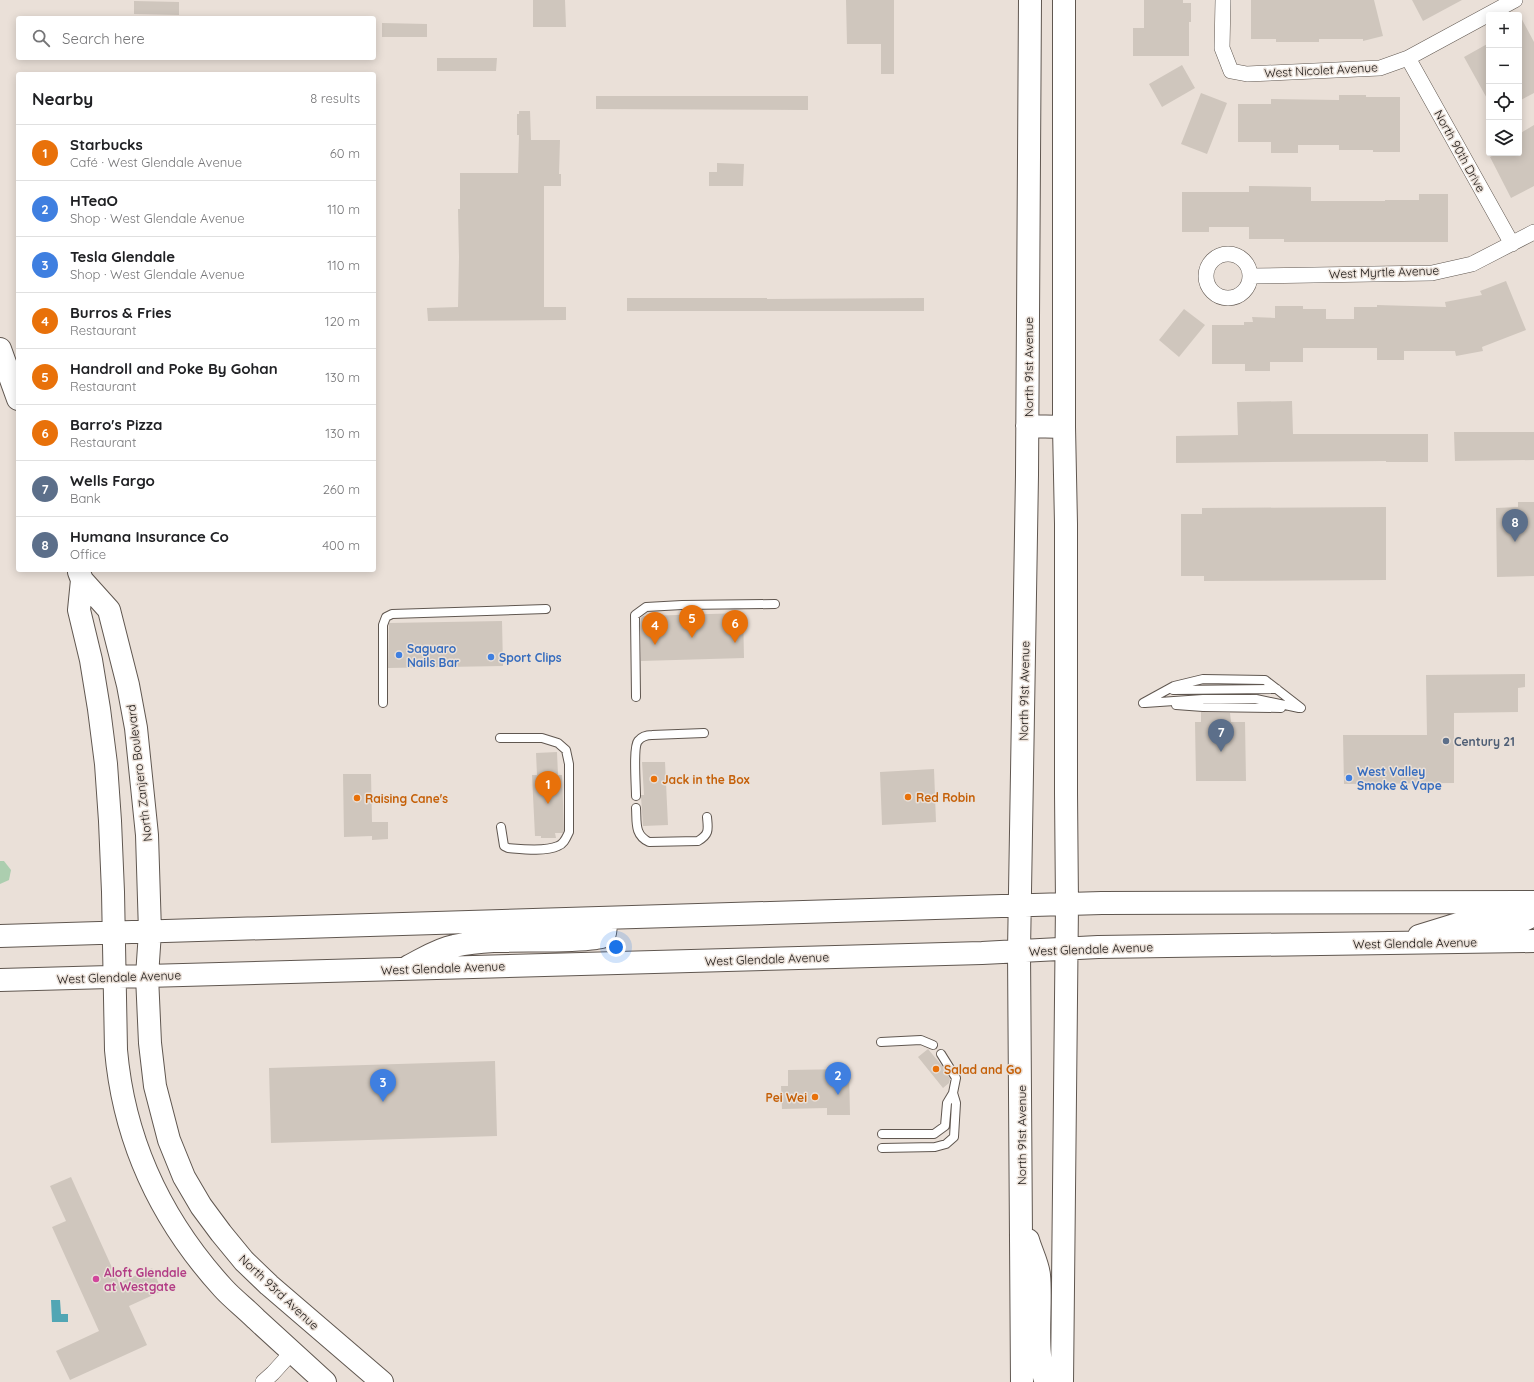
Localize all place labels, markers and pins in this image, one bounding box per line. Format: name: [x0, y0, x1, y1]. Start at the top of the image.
pin: 8: [1502, 509, 1528, 542]
pin: 5: [679, 605, 705, 638]
pin: 6: [722, 610, 748, 643]
pin: 4: [642, 612, 668, 645]
place label: Saguaro Nails Bar: [407, 641, 459, 670]
marker: Saguaro Nails Bar: [394, 650, 404, 660]
place label: Sport Clips: [499, 650, 562, 665]
marker: Sport Clips: [486, 652, 496, 662]
pin: 7: [1208, 719, 1234, 752]
place label: Century 21: [1454, 734, 1515, 749]
marker: Century 21: [1441, 736, 1451, 746]
place label: West Valley Smoke & Vape: [1357, 764, 1442, 793]
pin: 1: [535, 771, 561, 804]
place label: Jack in the Box: [662, 772, 750, 787]
marker: West Valley Smoke & Vape: [1344, 773, 1354, 783]
marker: Jack in the Box: [649, 774, 659, 784]
place label: Red Robin: [916, 790, 975, 805]
place label: Raising Cane's: [365, 791, 448, 806]
marker: Red Robin: [903, 792, 913, 802]
marker: Raising Cane's: [352, 793, 362, 803]
pin: 2: [825, 1062, 851, 1095]
place label: Salad and Go: [944, 1062, 1022, 1077]
marker: Salad and Go: [931, 1064, 941, 1074]
pin: 3: [370, 1069, 396, 1102]
place label: Pei Wei: [766, 1090, 807, 1105]
marker: Pei Wei: [810, 1092, 820, 1102]
place label: Aloft Glendale at Westgate: [104, 1265, 187, 1294]
marker: Aloft Glendale at Westgate: [91, 1274, 101, 1284]

